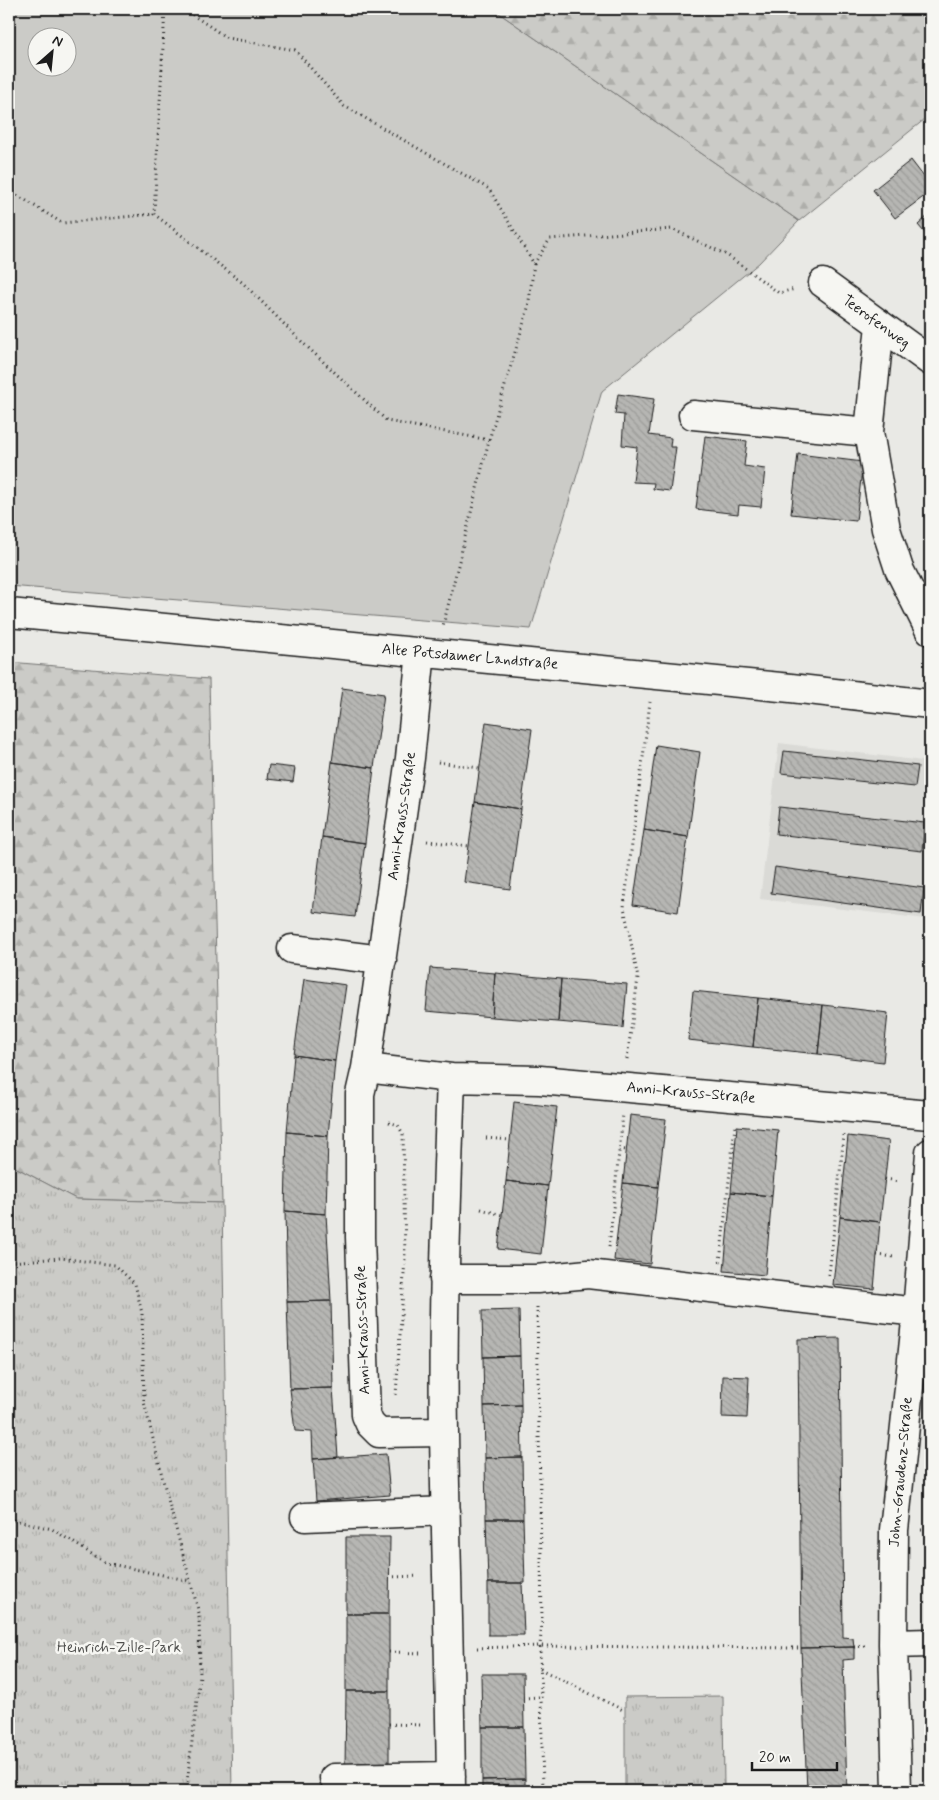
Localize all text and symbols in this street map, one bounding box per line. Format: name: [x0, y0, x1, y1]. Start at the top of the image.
north arrow: [28, 28, 78, 78]
text: N: [49, 31, 66, 51]
street label: Teerofenweg: [838, 291, 914, 353]
street label: Alte Potsdamer Landstraße: [381, 639, 559, 675]
street label: Anni-Krauss-Straße: [383, 750, 421, 882]
street label: Anni-Krauss-Straße: [626, 1077, 756, 1109]
street label: Anni-Krauss-Straße: [351, 1265, 375, 1395]
street label: John-Graudenz-Straße: [884, 1396, 918, 1548]
park label: Heinrich-Zille-Park: [57, 1638, 181, 1658]
scale bar: [752, 1740, 836, 1772]
text: 20 m: [759, 1748, 791, 1768]

